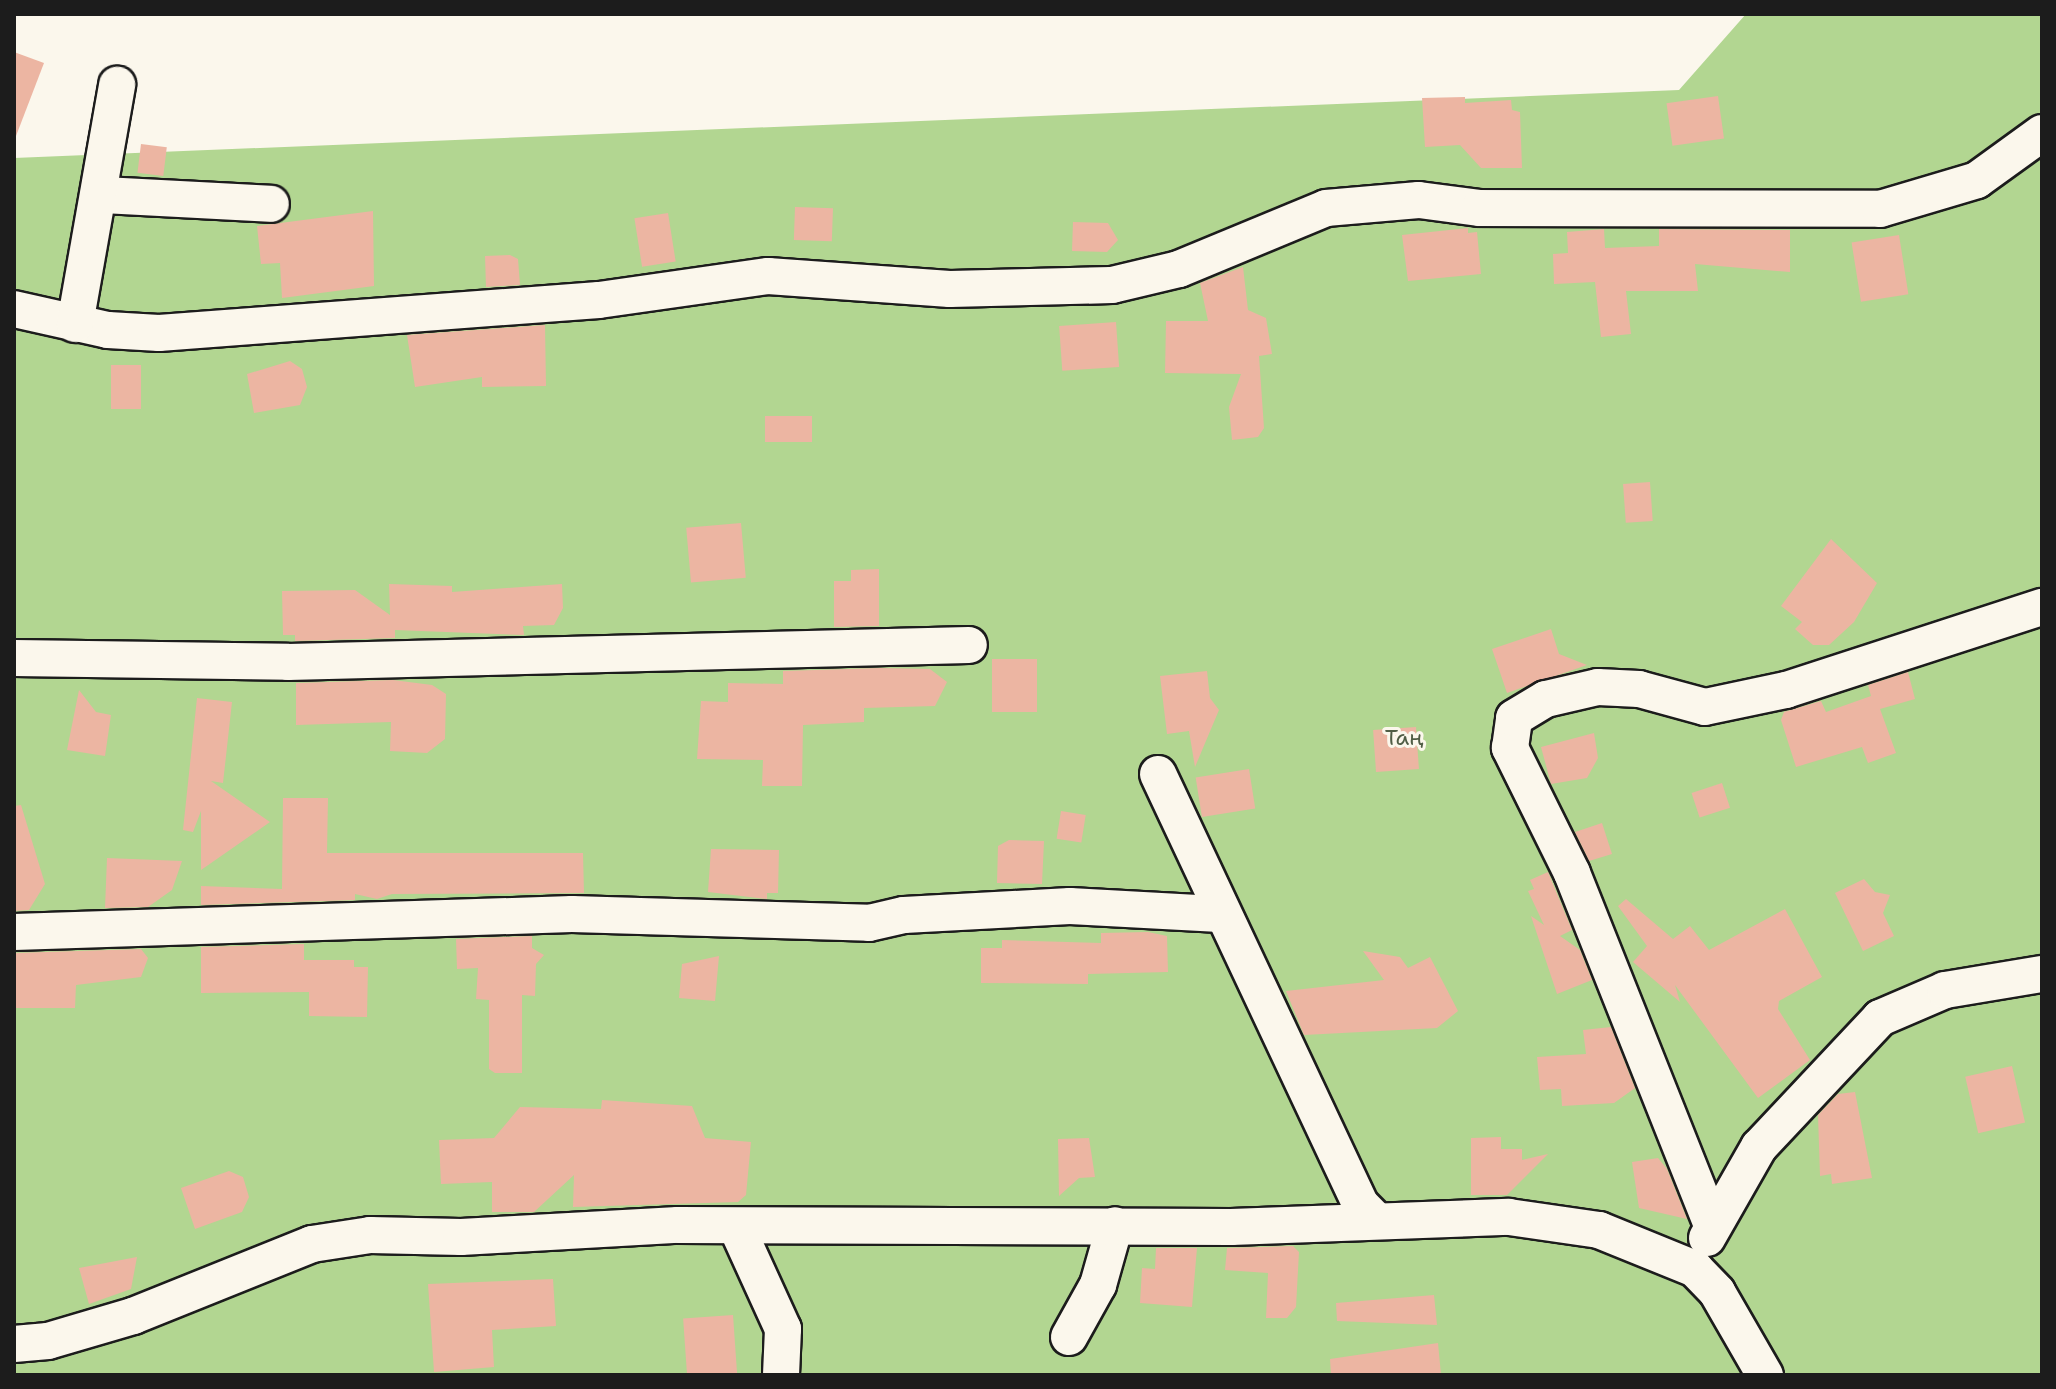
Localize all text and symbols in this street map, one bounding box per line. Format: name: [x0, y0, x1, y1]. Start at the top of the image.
park label: Таң: [1385, 725, 1423, 751]

